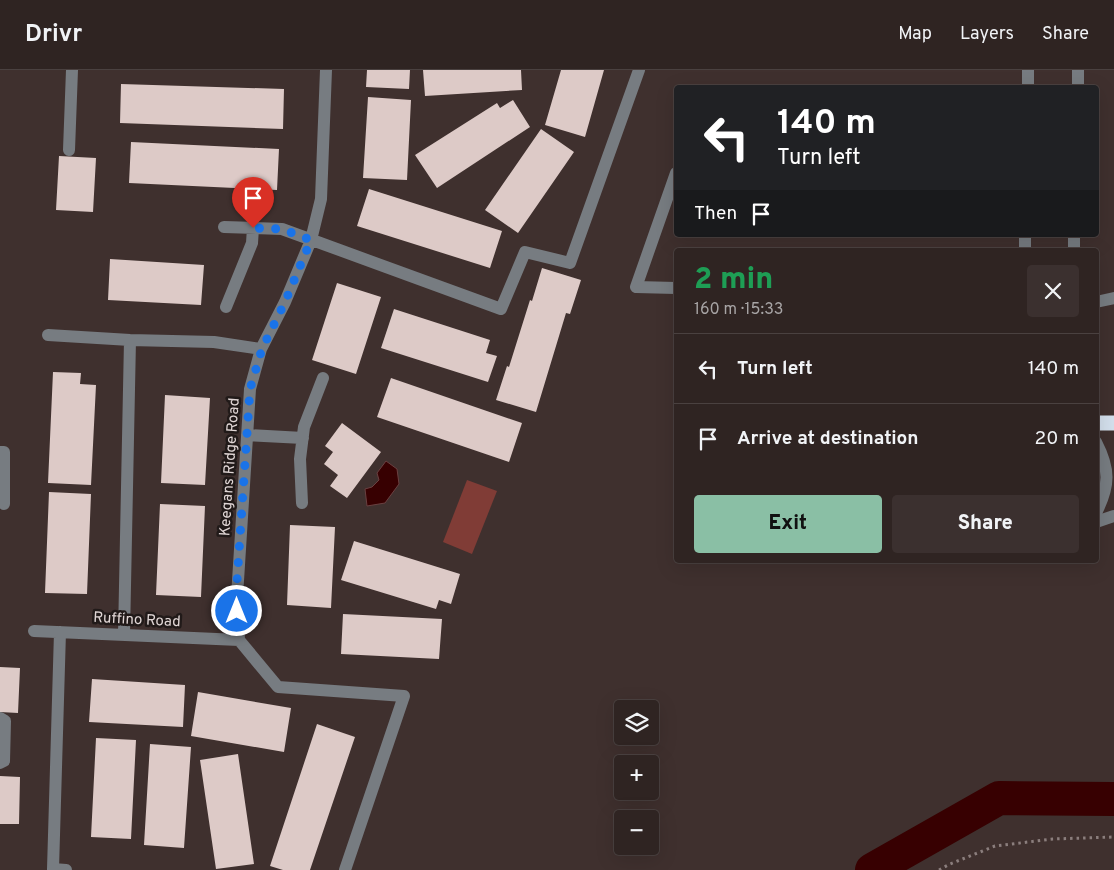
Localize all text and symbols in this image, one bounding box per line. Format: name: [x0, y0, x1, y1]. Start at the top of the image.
text: Drivr: [25, 20, 82, 50]
text: Map: [898, 23, 932, 46]
text: Layers: [960, 23, 1014, 46]
text: Share: [1042, 23, 1089, 46]
text: 140 m: [777, 102, 876, 146]
icon: left: [694, 105, 759, 170]
text: Turn left: [777, 145, 860, 172]
pin: [232, 177, 274, 228]
icon: arrive: [239, 184, 267, 212]
icon: arrive: [747, 200, 775, 228]
text: Then: [694, 202, 737, 226]
text: 2 min: [694, 262, 773, 299]
button: close: [1027, 265, 1079, 317]
text: 160 m · 15:33: [694, 300, 783, 320]
icon: left: [694, 355, 722, 383]
text: Turn left: [737, 357, 813, 381]
text: 140 m: [1028, 357, 1079, 381]
street label: Keegans Ridge Road: [216, 397, 245, 537]
icon: arrive: [694, 425, 722, 453]
text: Arrive at destination: [737, 427, 918, 451]
text: 20 m: [1035, 427, 1079, 451]
button: Exit: [694, 495, 882, 553]
button: Share: [892, 495, 1079, 553]
position arrow: [210, 584, 262, 636]
street label: Ruffino Road: [93, 609, 181, 632]
map controls: [614, 700, 659, 855]
button: layers: [614, 700, 659, 745]
button: +: [614, 755, 659, 800]
button: −: [614, 810, 659, 855]

